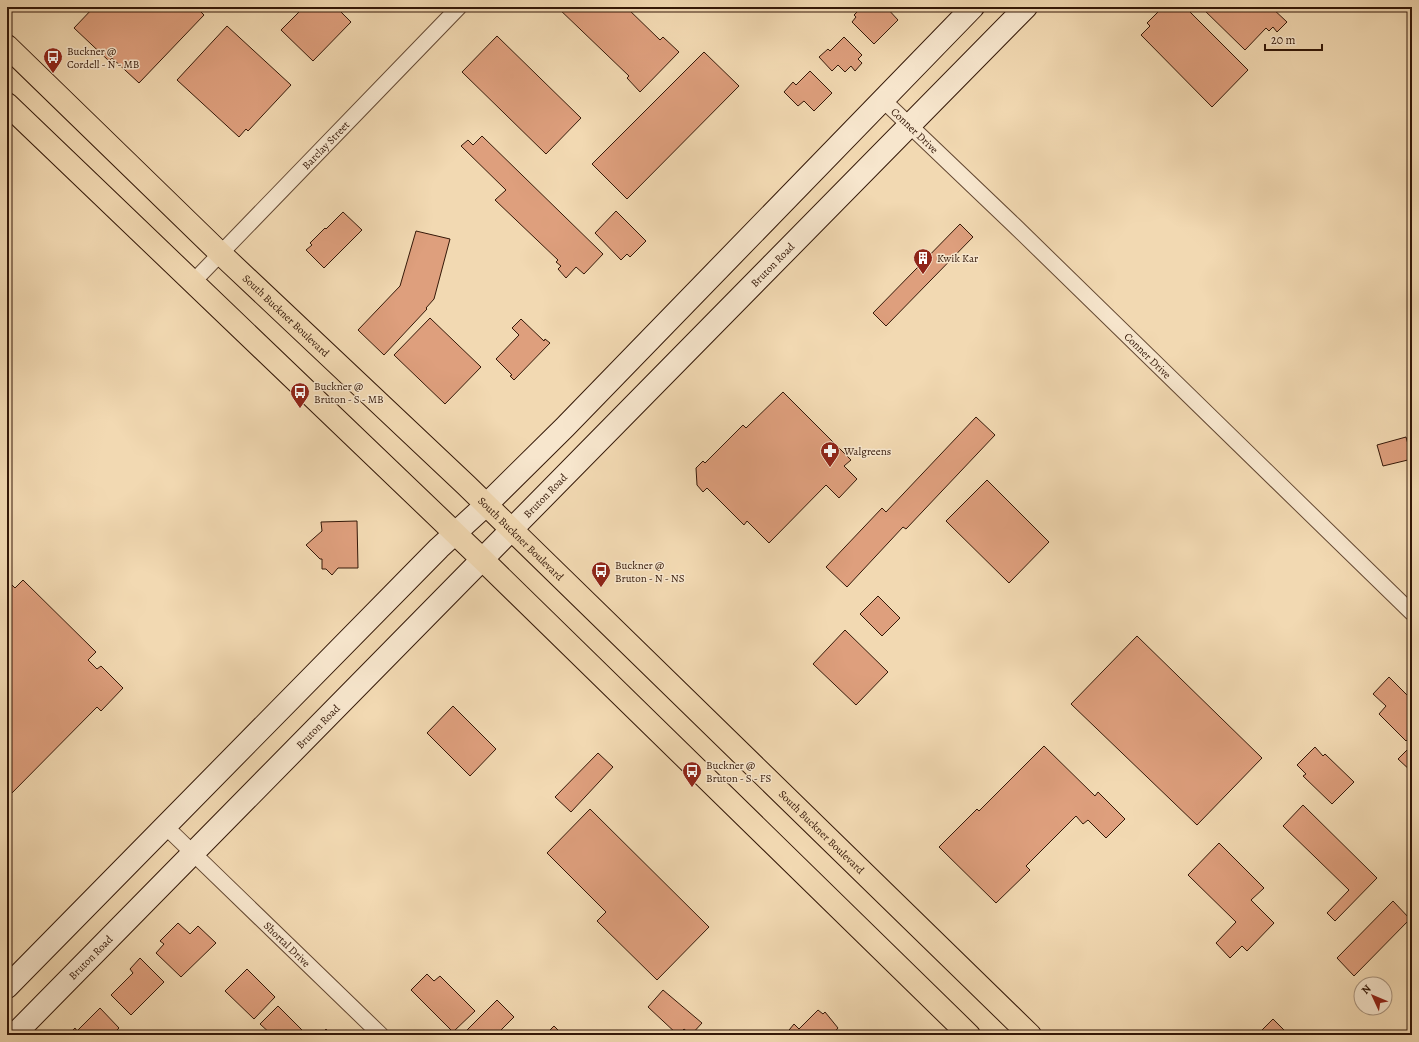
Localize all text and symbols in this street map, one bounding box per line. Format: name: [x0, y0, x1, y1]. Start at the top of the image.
scale bar: [1265, 26, 1322, 52]
text: 20 m: [1271, 32, 1295, 48]
place label: Buckner @ Cordell - N - MB: [67, 44, 139, 72]
bus stop icon: Buckner @ Cordell - N - MB: [42, 46, 64, 74]
street label: Conner Drive: [887, 105, 942, 157]
street label: Barclay Street: [299, 117, 353, 173]
street label: Bruton Road: [747, 239, 798, 291]
building icon: Kwik Kar: [912, 247, 934, 275]
place label: Kwik Kar: [937, 251, 978, 266]
street label: South Buckner Boulevard: [239, 271, 333, 361]
street label: Conner Drive: [1121, 329, 1174, 382]
place label: Buckner @ Bruton - S - MB: [314, 379, 384, 407]
bus stop icon: Buckner @ Bruton - S - MB: [289, 381, 311, 409]
pharmacy icon: Walgreens: [819, 440, 841, 468]
place label: Walgreens: [843, 444, 891, 459]
street label: Bruton Road: [520, 470, 571, 521]
street label: South Buckner Boulevard: [475, 494, 567, 584]
place label: Buckner @ Bruton - N - NS: [615, 558, 685, 586]
bus stop icon: Buckner @ Bruton - N - NS: [590, 560, 612, 588]
street label: Bruton Road: [293, 701, 343, 752]
place label: Buckner @ Bruton - S - FS: [706, 758, 771, 786]
bus stop icon: Buckner @ Bruton - S - FS: [681, 760, 703, 788]
street label: South Buckner Boulevard: [775, 787, 868, 878]
street label: Shortal Drive: [260, 918, 314, 971]
street label: Bruton Road: [66, 932, 116, 983]
north arrow: [1353, 976, 1393, 1016]
text: N: [1358, 981, 1374, 997]

